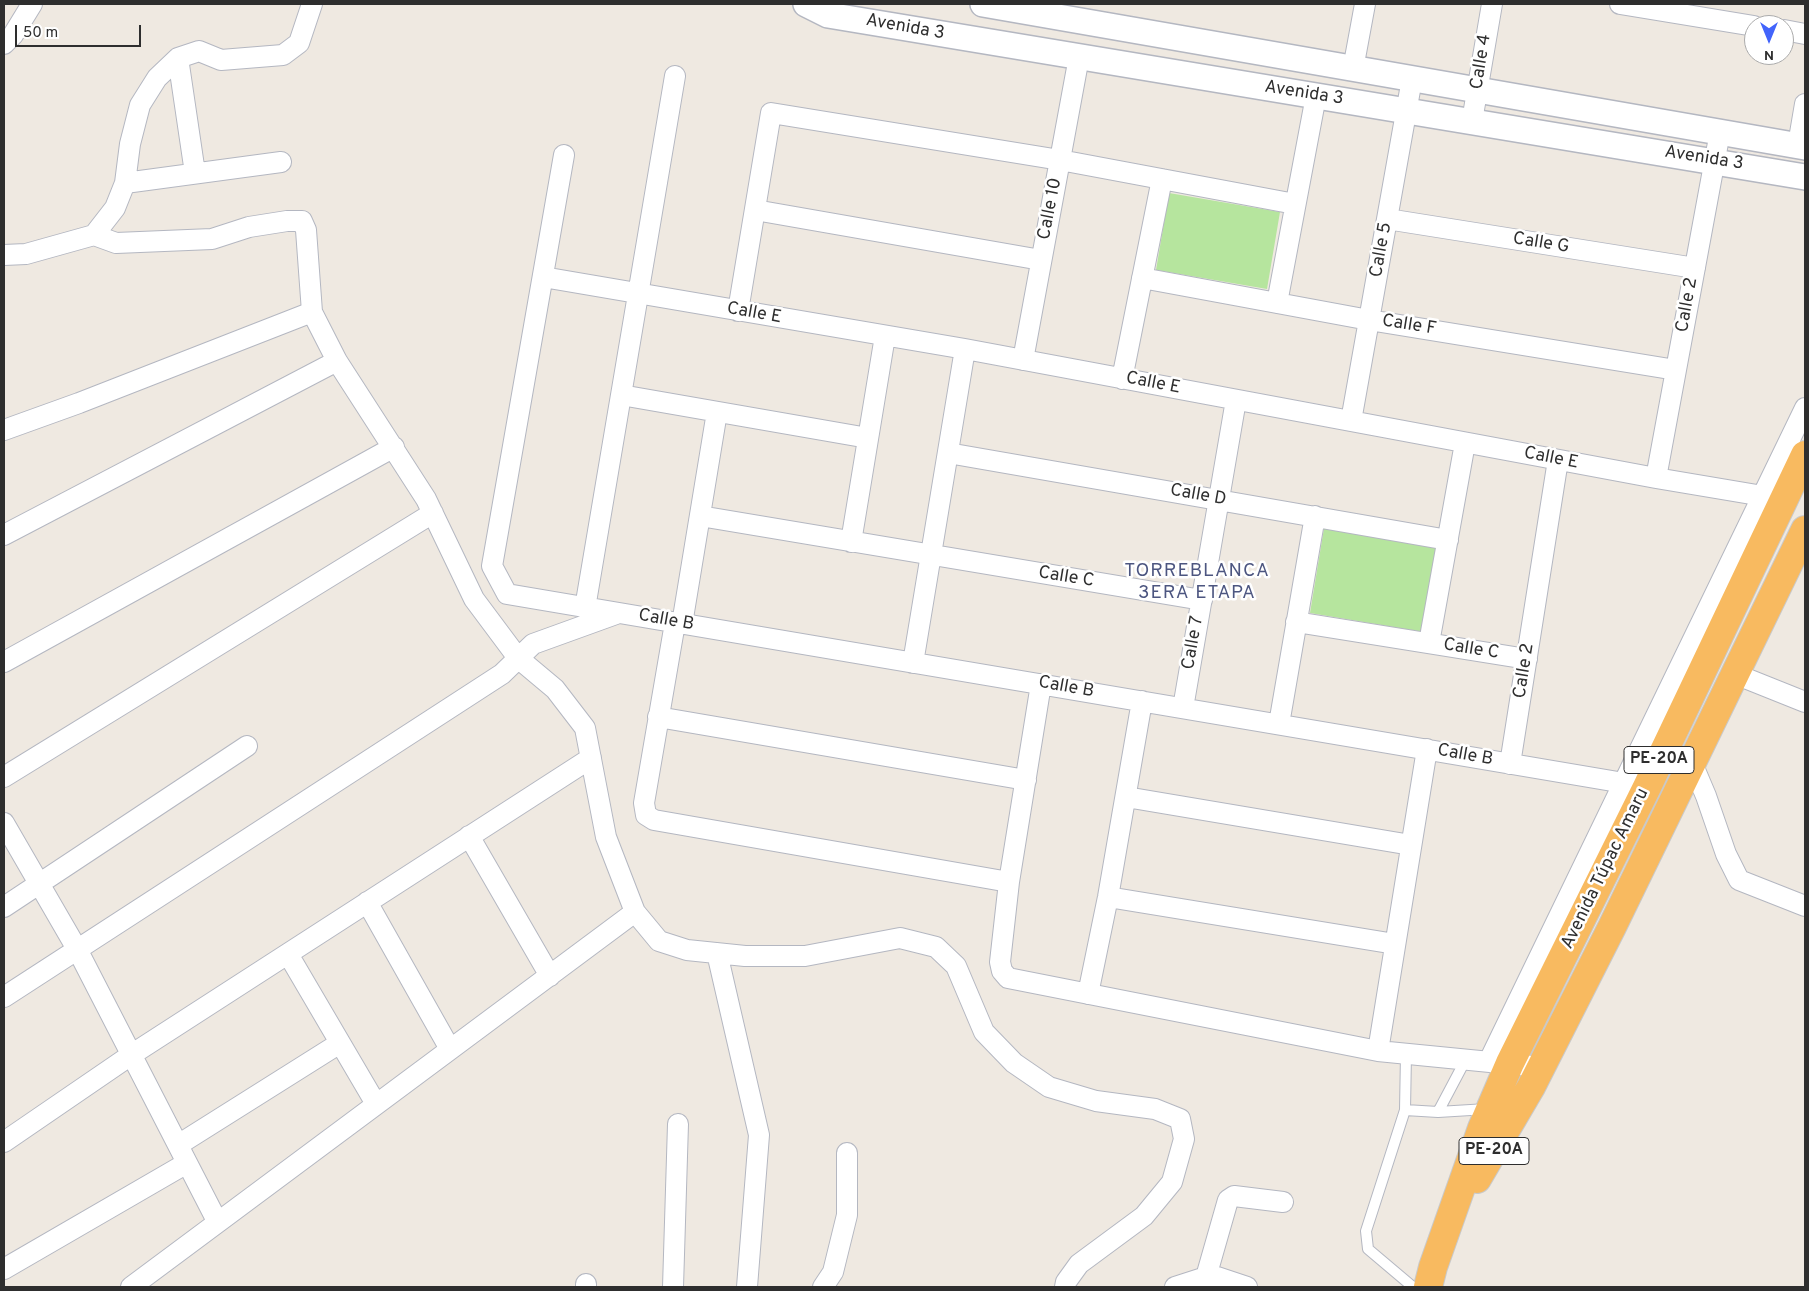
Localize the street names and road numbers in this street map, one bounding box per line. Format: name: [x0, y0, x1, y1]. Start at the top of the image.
street label: Avenida 3: [864, 10, 946, 46]
street label: Calle 4: [1467, 33, 1497, 91]
street label: Avenida 3: [1263, 77, 1345, 111]
street label: Avenida 3: [1663, 142, 1745, 176]
street label: Calle 10: [1034, 176, 1068, 242]
street label: Calle 5: [1367, 221, 1397, 279]
street label: Calle G: [1511, 229, 1571, 259]
street label: Calle 2: [1673, 276, 1703, 334]
street label: Calle E: [725, 299, 783, 329]
street label: Calle F: [1380, 311, 1438, 341]
street label: Calle E: [1124, 368, 1182, 400]
street label: Calle E: [1522, 443, 1580, 475]
street label: Calle D: [1168, 480, 1228, 512]
street label: Calle C: [1037, 563, 1095, 593]
street label: Calle B: [636, 605, 696, 637]
street label: Calle 7: [1179, 615, 1209, 671]
street label: Calle C: [1442, 635, 1500, 665]
street label: Calle 2: [1510, 642, 1540, 700]
street label: Calle B: [1036, 672, 1096, 704]
street label: Calle B: [1435, 740, 1495, 772]
road number: PE-20A: [1624, 746, 1694, 774]
street label: Avenida Túpac Amaru: [1558, 785, 1654, 953]
road number: PE-20A: [1459, 1138, 1529, 1164]

